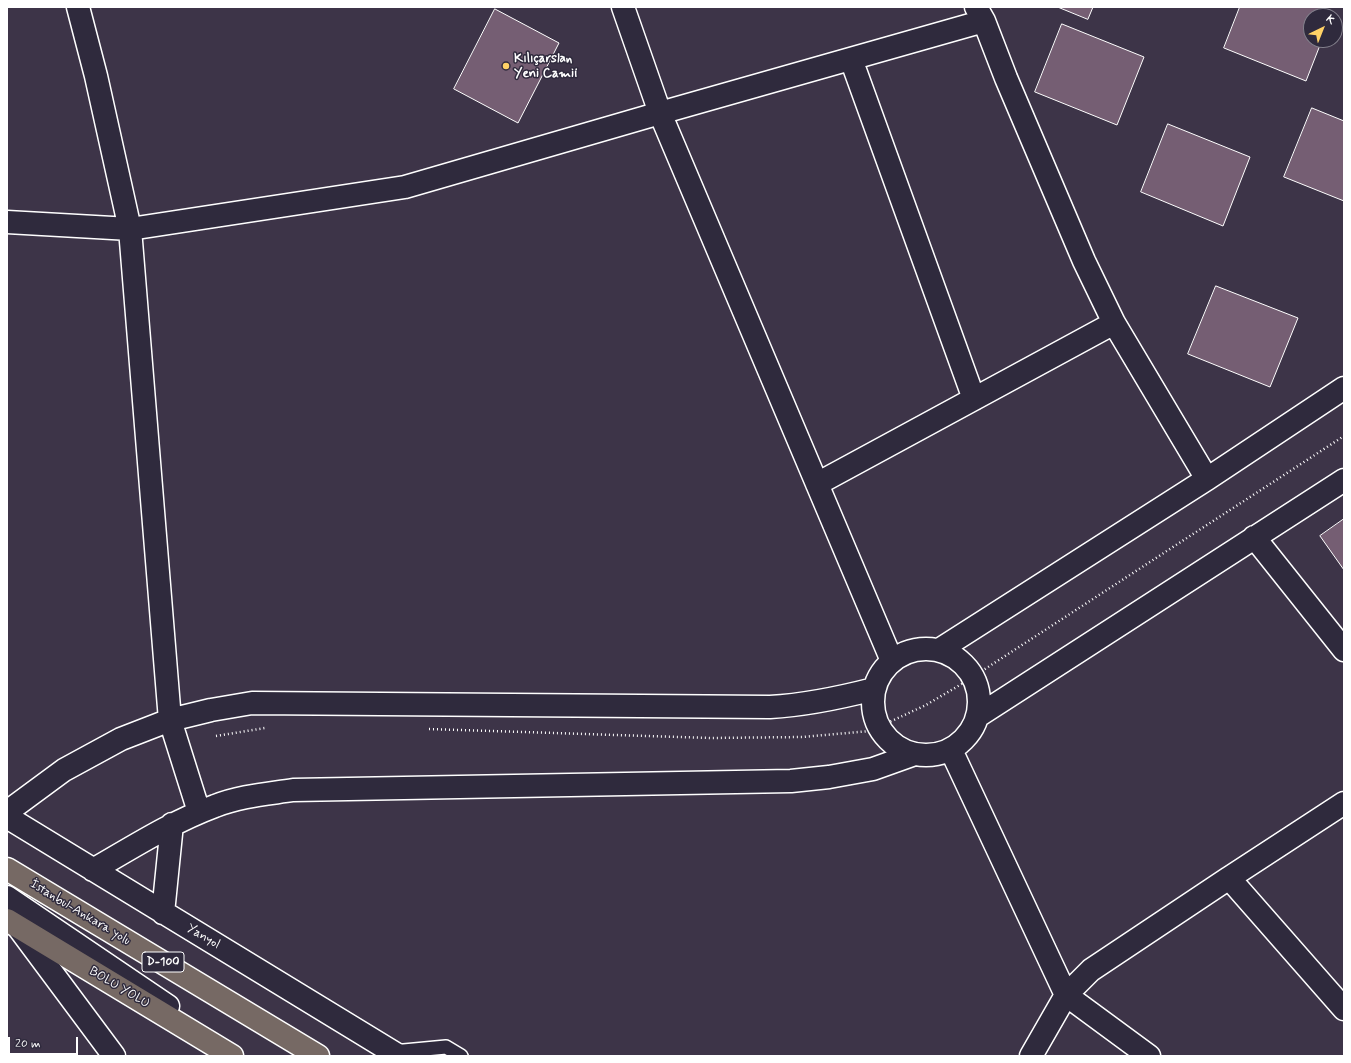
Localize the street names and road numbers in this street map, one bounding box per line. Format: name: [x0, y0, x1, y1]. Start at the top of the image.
street label: İstanbul-Ankara yolu: [27, 877, 133, 949]
street label: Yanyol: [183, 921, 223, 953]
road number: D-100: [142, 952, 184, 972]
street label: BOLU YOLU: [86, 964, 152, 1012]

